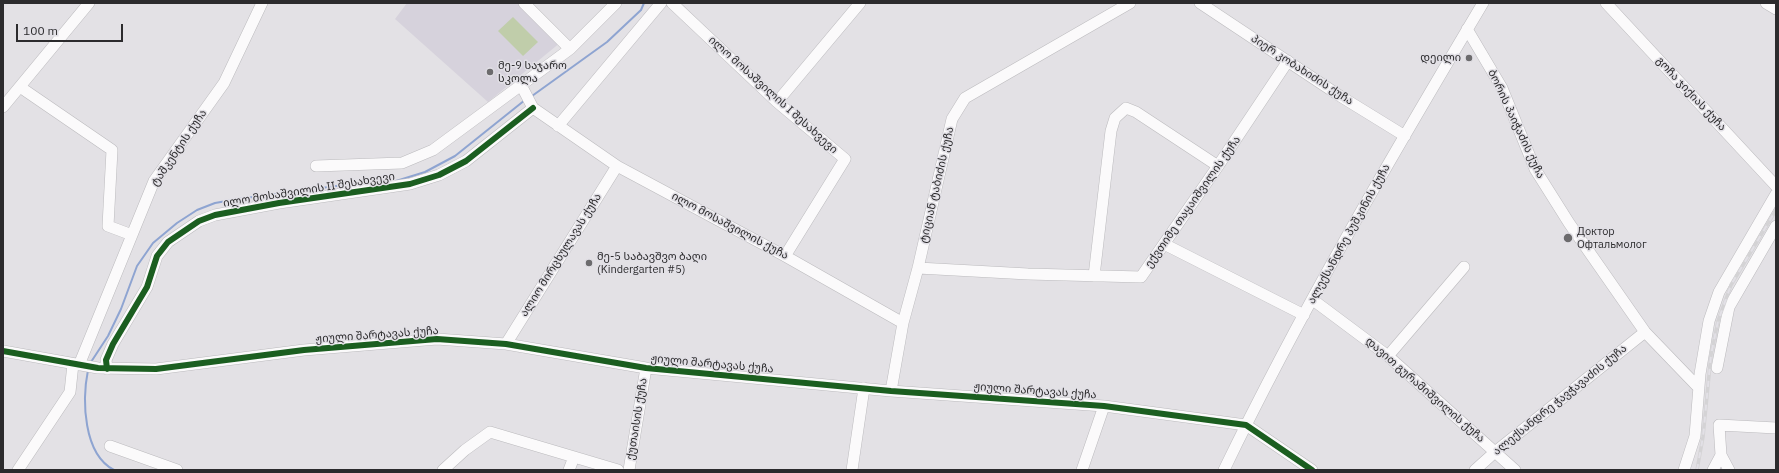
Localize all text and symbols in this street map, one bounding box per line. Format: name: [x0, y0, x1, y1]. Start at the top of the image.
scale bar: [18, 16, 125, 42]
text: 100 m: [23, 23, 58, 38]
street label: პიერ კობახიძის ქუჩა: [1248, 32, 1356, 108]
street label: ილო მოსაშვილის I შესახვევი: [706, 34, 840, 156]
place label: დეილი: [1420, 51, 1461, 65]
marker: დეილი: [1464, 53, 1474, 63]
street label: გოჩა ჯიქიას ქუჩა: [1653, 54, 1729, 134]
place label: მე-9 საჯარო სკოლა: [498, 59, 567, 85]
marker: მე-9 საჯარო სკოლა: [485, 67, 495, 77]
street label: ბორის პაიჭაძის ქუჩა: [1485, 67, 1547, 181]
street label: ტაშკენტის ქუჩა: [148, 107, 210, 189]
street label: ტიციან ტაბიძის ქუჩა: [917, 126, 957, 244]
street label: ექვთიმე თაყაიშვილის ქუჩა: [1142, 134, 1244, 270]
street label: ალექსანდრე პუშკინის ქუჩა: [1305, 162, 1393, 306]
street label: ილო მოსაშვილის II შესახვევი: [222, 170, 396, 210]
street label: ილო მოსაშვილის ქუჩა: [669, 190, 791, 262]
street label: ალიო მირცხულავას ქუჩა: [518, 191, 604, 319]
place label: Доктор Офтальмолог: [1577, 225, 1647, 251]
marker: Доктор Офтальмолог: [1562, 232, 1574, 244]
place label: მე-5 საბავშვო ბაღი (Kindergarten #5): [597, 250, 707, 276]
marker: მე-5 საბავშვო ბაღი (Kindergarten #5): [584, 258, 594, 268]
street label: ჟიული შარტავას ქუჩა: [315, 324, 439, 346]
street label: დავით გურამიშვილის ქუჩა: [1363, 335, 1487, 445]
street label: ალექსანდრე ჭავჭავაძის ქუჩა: [1490, 342, 1630, 458]
street label: ჟიული შარტავას ქუჩა: [650, 352, 774, 376]
street label: ქუთაისის ქუჩა: [624, 377, 650, 461]
street label: ჟიული შარტავას ქუჩა: [973, 380, 1097, 402]

